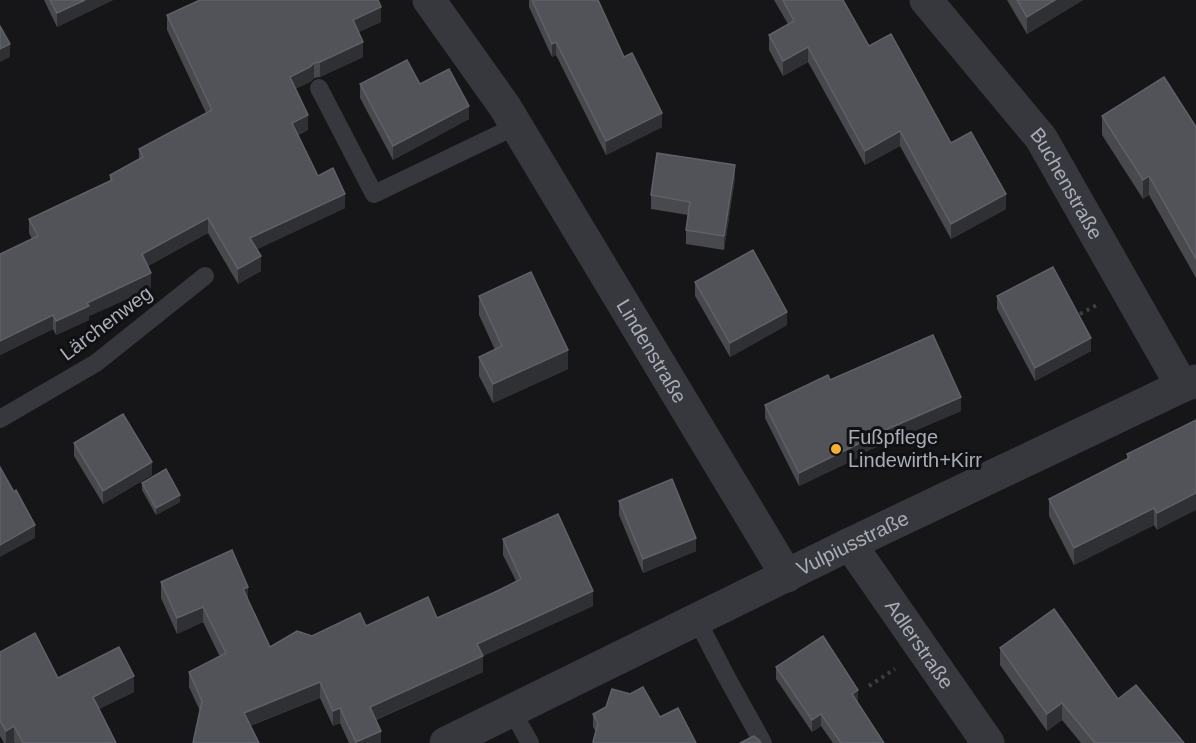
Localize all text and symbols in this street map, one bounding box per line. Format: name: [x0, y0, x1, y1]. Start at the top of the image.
street label: Buchenstraße: [1026, 123, 1107, 243]
street label: Lärchenweg: [56, 281, 156, 365]
street label: Lindenstraße: [612, 295, 691, 407]
place label: Fußpflege Lindewirth+Kirr: [848, 426, 982, 471]
marker: Fußpflege Lindewirth+Kirr: [829, 442, 843, 456]
street label: Vulpiusstraße: [793, 507, 912, 580]
street label: Adlerstraße: [881, 595, 958, 693]

